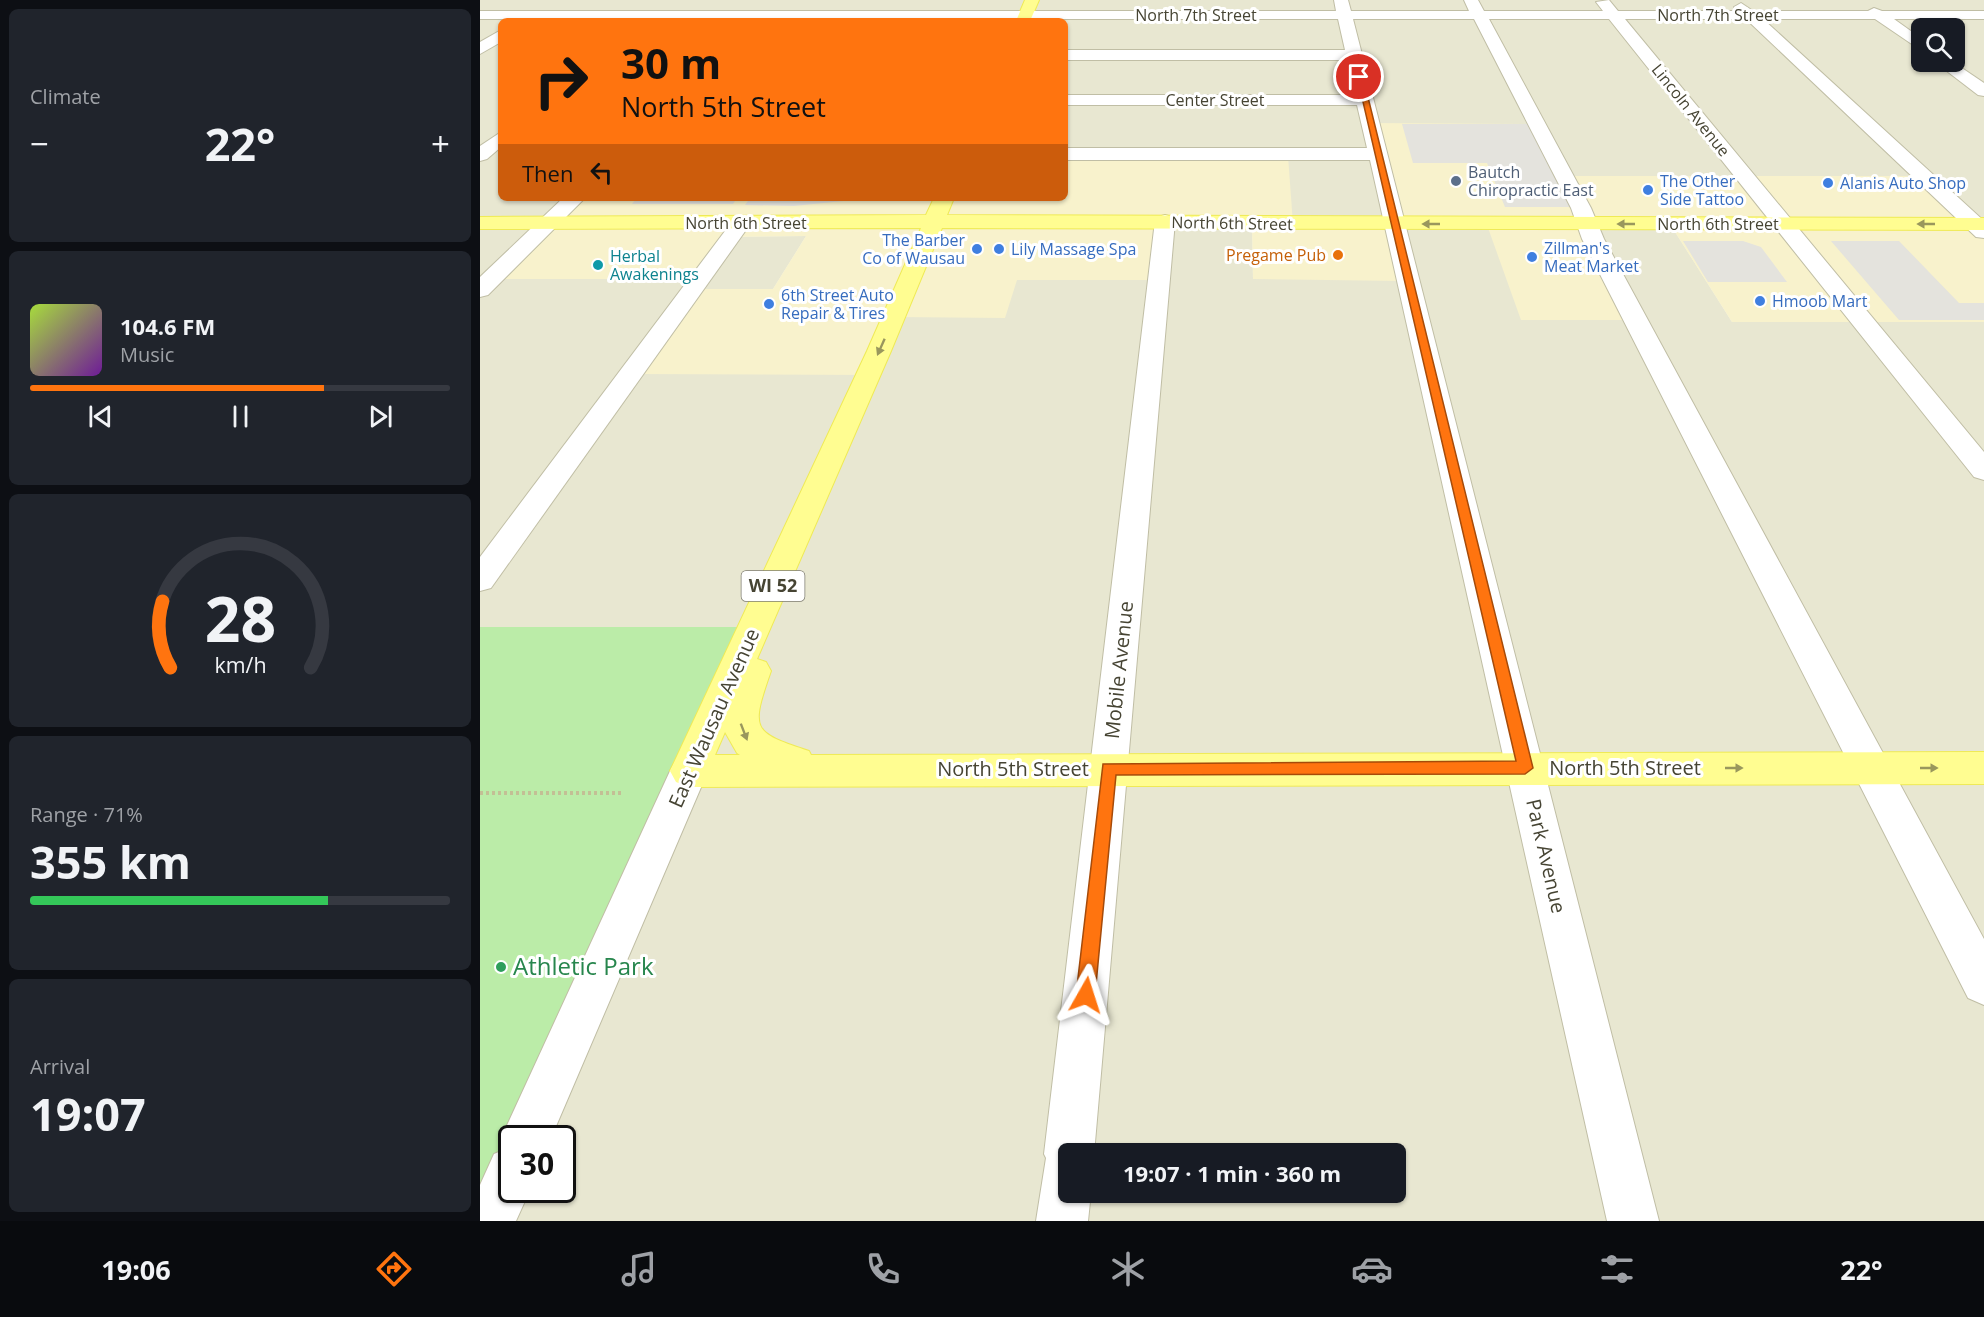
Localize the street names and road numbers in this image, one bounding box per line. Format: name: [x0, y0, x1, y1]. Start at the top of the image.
street label: North 7th Street: [1135, 4, 1257, 26]
street label: North 7th Street: [1657, 4, 1779, 26]
street label: Lincoln Avenue: [1647, 59, 1735, 161]
street label: Center Street: [1166, 89, 1265, 111]
street label: North 6th Street: [1171, 211, 1293, 235]
street label: North 6th Street: [685, 212, 807, 234]
street label: North 6th Street: [1657, 213, 1779, 235]
road number: WI 52: [742, 571, 804, 601]
street label: Mobile Avenue: [1098, 600, 1139, 740]
street label: East Wausau Avenue: [662, 624, 765, 812]
street label: North 5th Street: [1549, 754, 1701, 781]
street label: North 5th Street: [937, 755, 1089, 782]
street label: Park Avenue: [1520, 796, 1573, 916]

